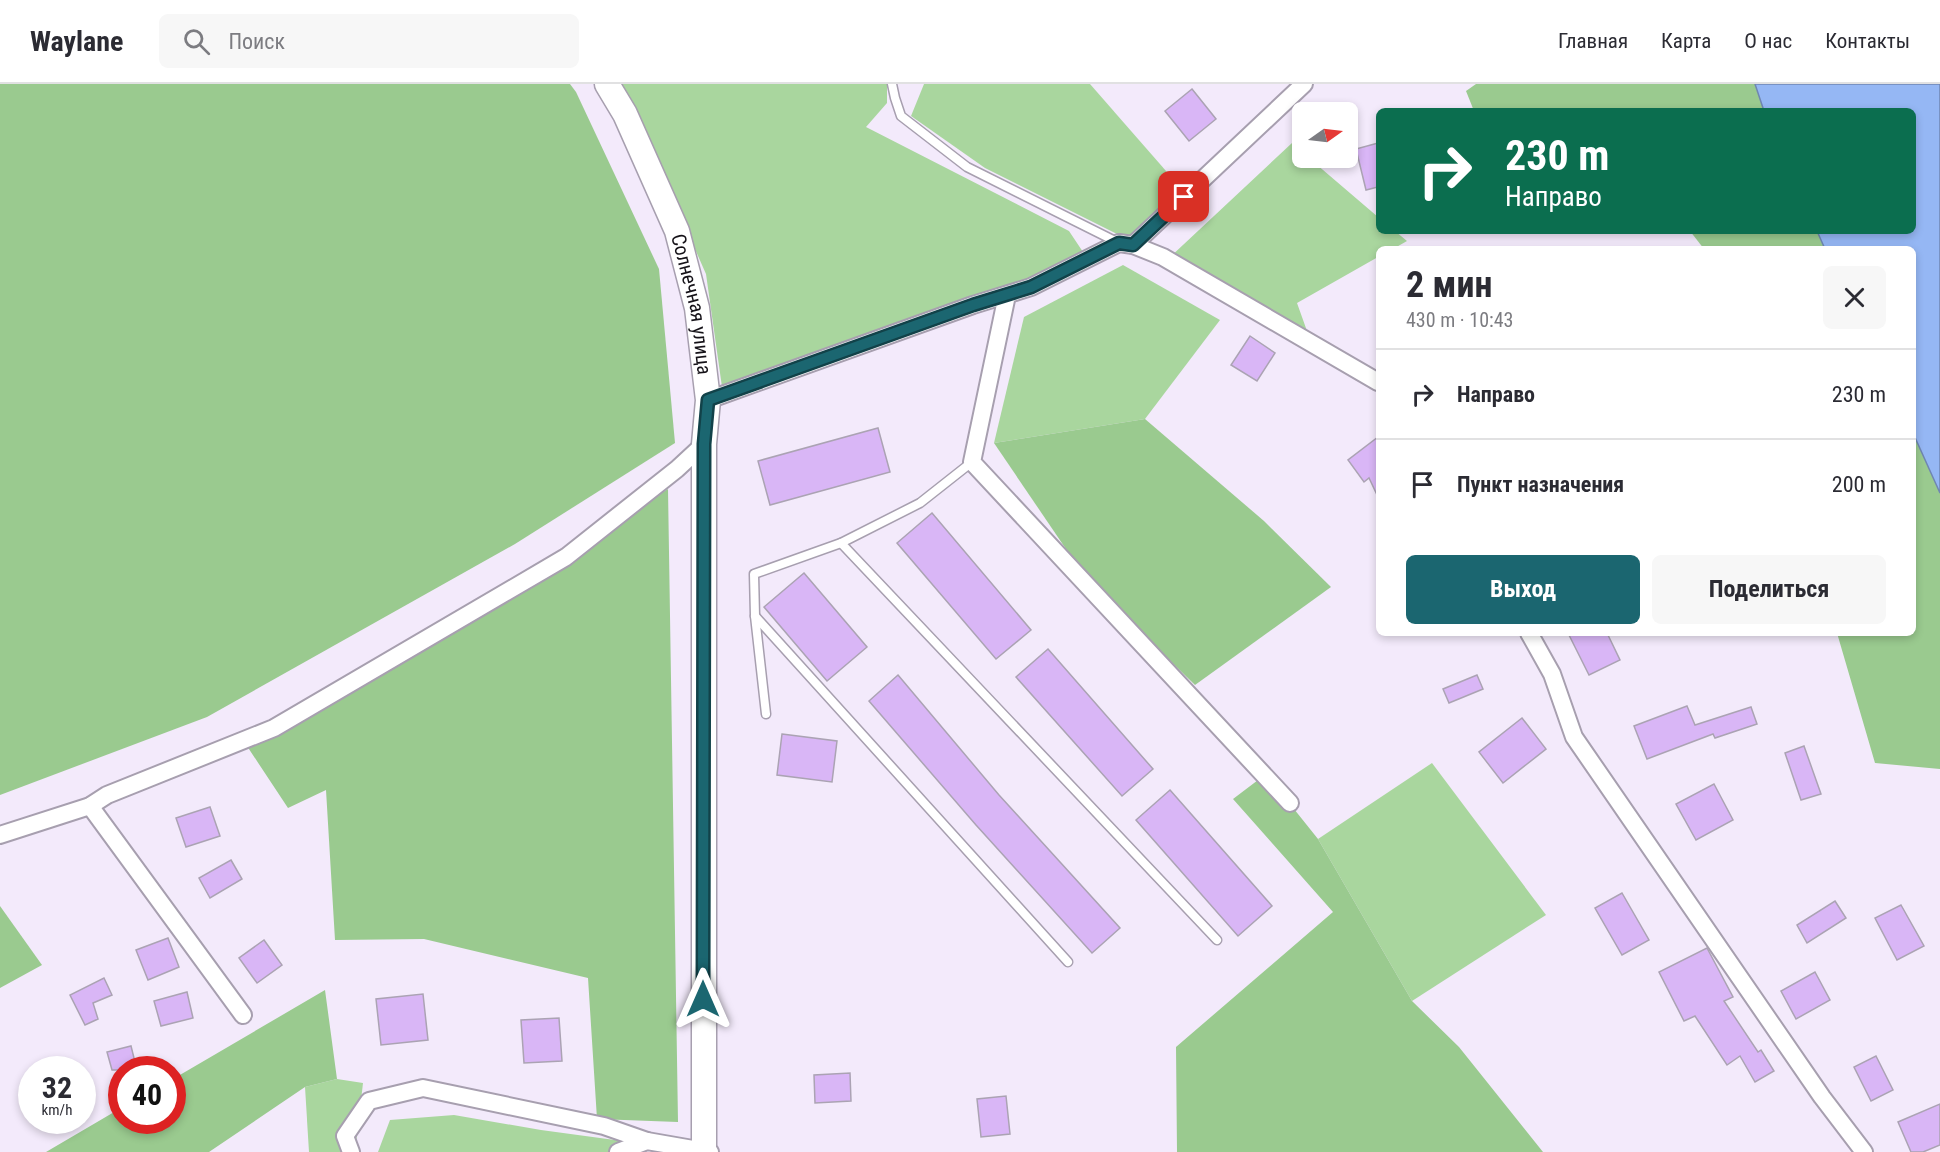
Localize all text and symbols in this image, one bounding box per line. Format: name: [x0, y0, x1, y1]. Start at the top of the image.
search box: [159, 14, 579, 68]
text: Waylane: [30, 25, 123, 58]
icon: search: [180, 25, 213, 58]
text: Поиск: [228, 29, 285, 54]
text: Главная: [1558, 29, 1628, 53]
text: Карта: [1661, 29, 1711, 53]
text: О нас: [1744, 29, 1792, 53]
text: Контакты: [1825, 29, 1910, 53]
north arrow: [1292, 102, 1358, 168]
map controls: [1292, 102, 1358, 168]
text: 230 m: [1505, 131, 1610, 180]
icon: right: [1406, 132, 1484, 210]
pin: [1158, 171, 1209, 222]
icon: arrive: [1167, 180, 1200, 213]
text: Направо: [1505, 181, 1602, 213]
street label: Солнечная улица: [666, 231, 717, 376]
text: 2 мин: [1406, 264, 1492, 306]
button: close: [1823, 266, 1886, 329]
text: 430 m · 10:43: [1406, 308, 1513, 332]
icon: right: [1406, 378, 1439, 411]
text: Направо: [1457, 382, 1535, 407]
text: 230 m: [1832, 382, 1886, 407]
icon: arrive: [1406, 468, 1439, 501]
text: Пункт назначения: [1457, 472, 1624, 497]
text: 200 m: [1832, 472, 1886, 497]
button: Выход: [1406, 555, 1640, 624]
button: Поделиться: [1652, 555, 1886, 624]
position arrow: [671, 967, 735, 1031]
speed limit sign: 40: [108, 1056, 186, 1134]
text: 32: [42, 1070, 72, 1105]
text: km/h: [42, 1101, 72, 1119]

